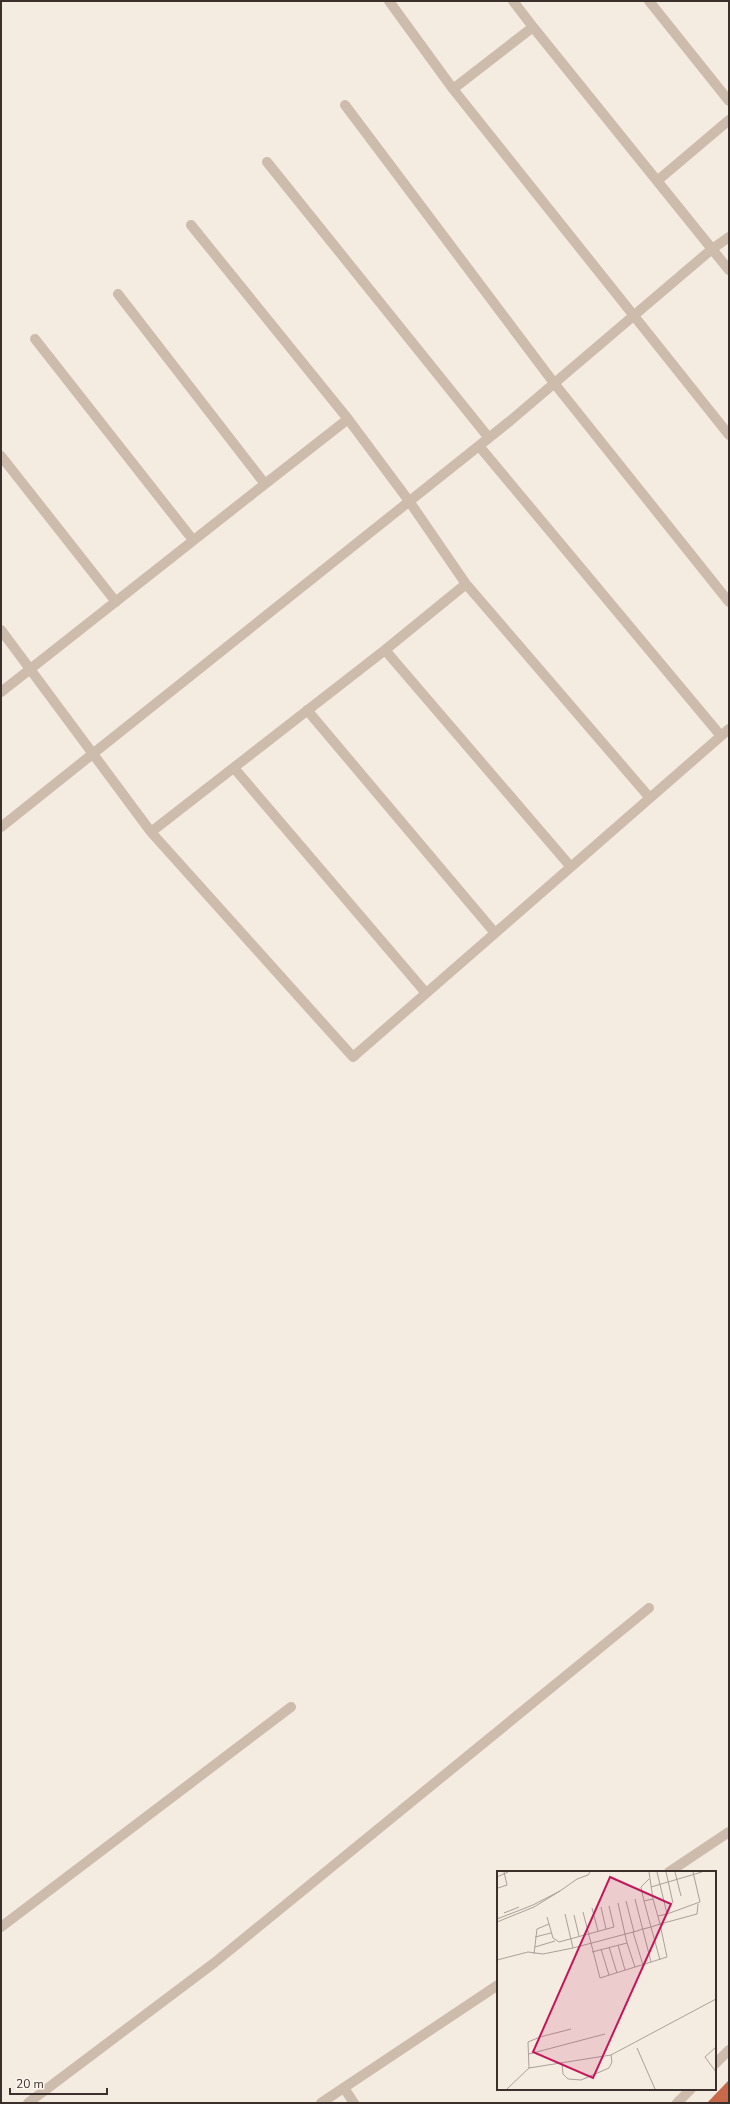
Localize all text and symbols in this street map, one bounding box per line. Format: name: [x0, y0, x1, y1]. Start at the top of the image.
inset map: [497, 1871, 716, 2090]
scale bar: [10, 2070, 107, 2096]
text: 20 m: [16, 2076, 44, 2092]

